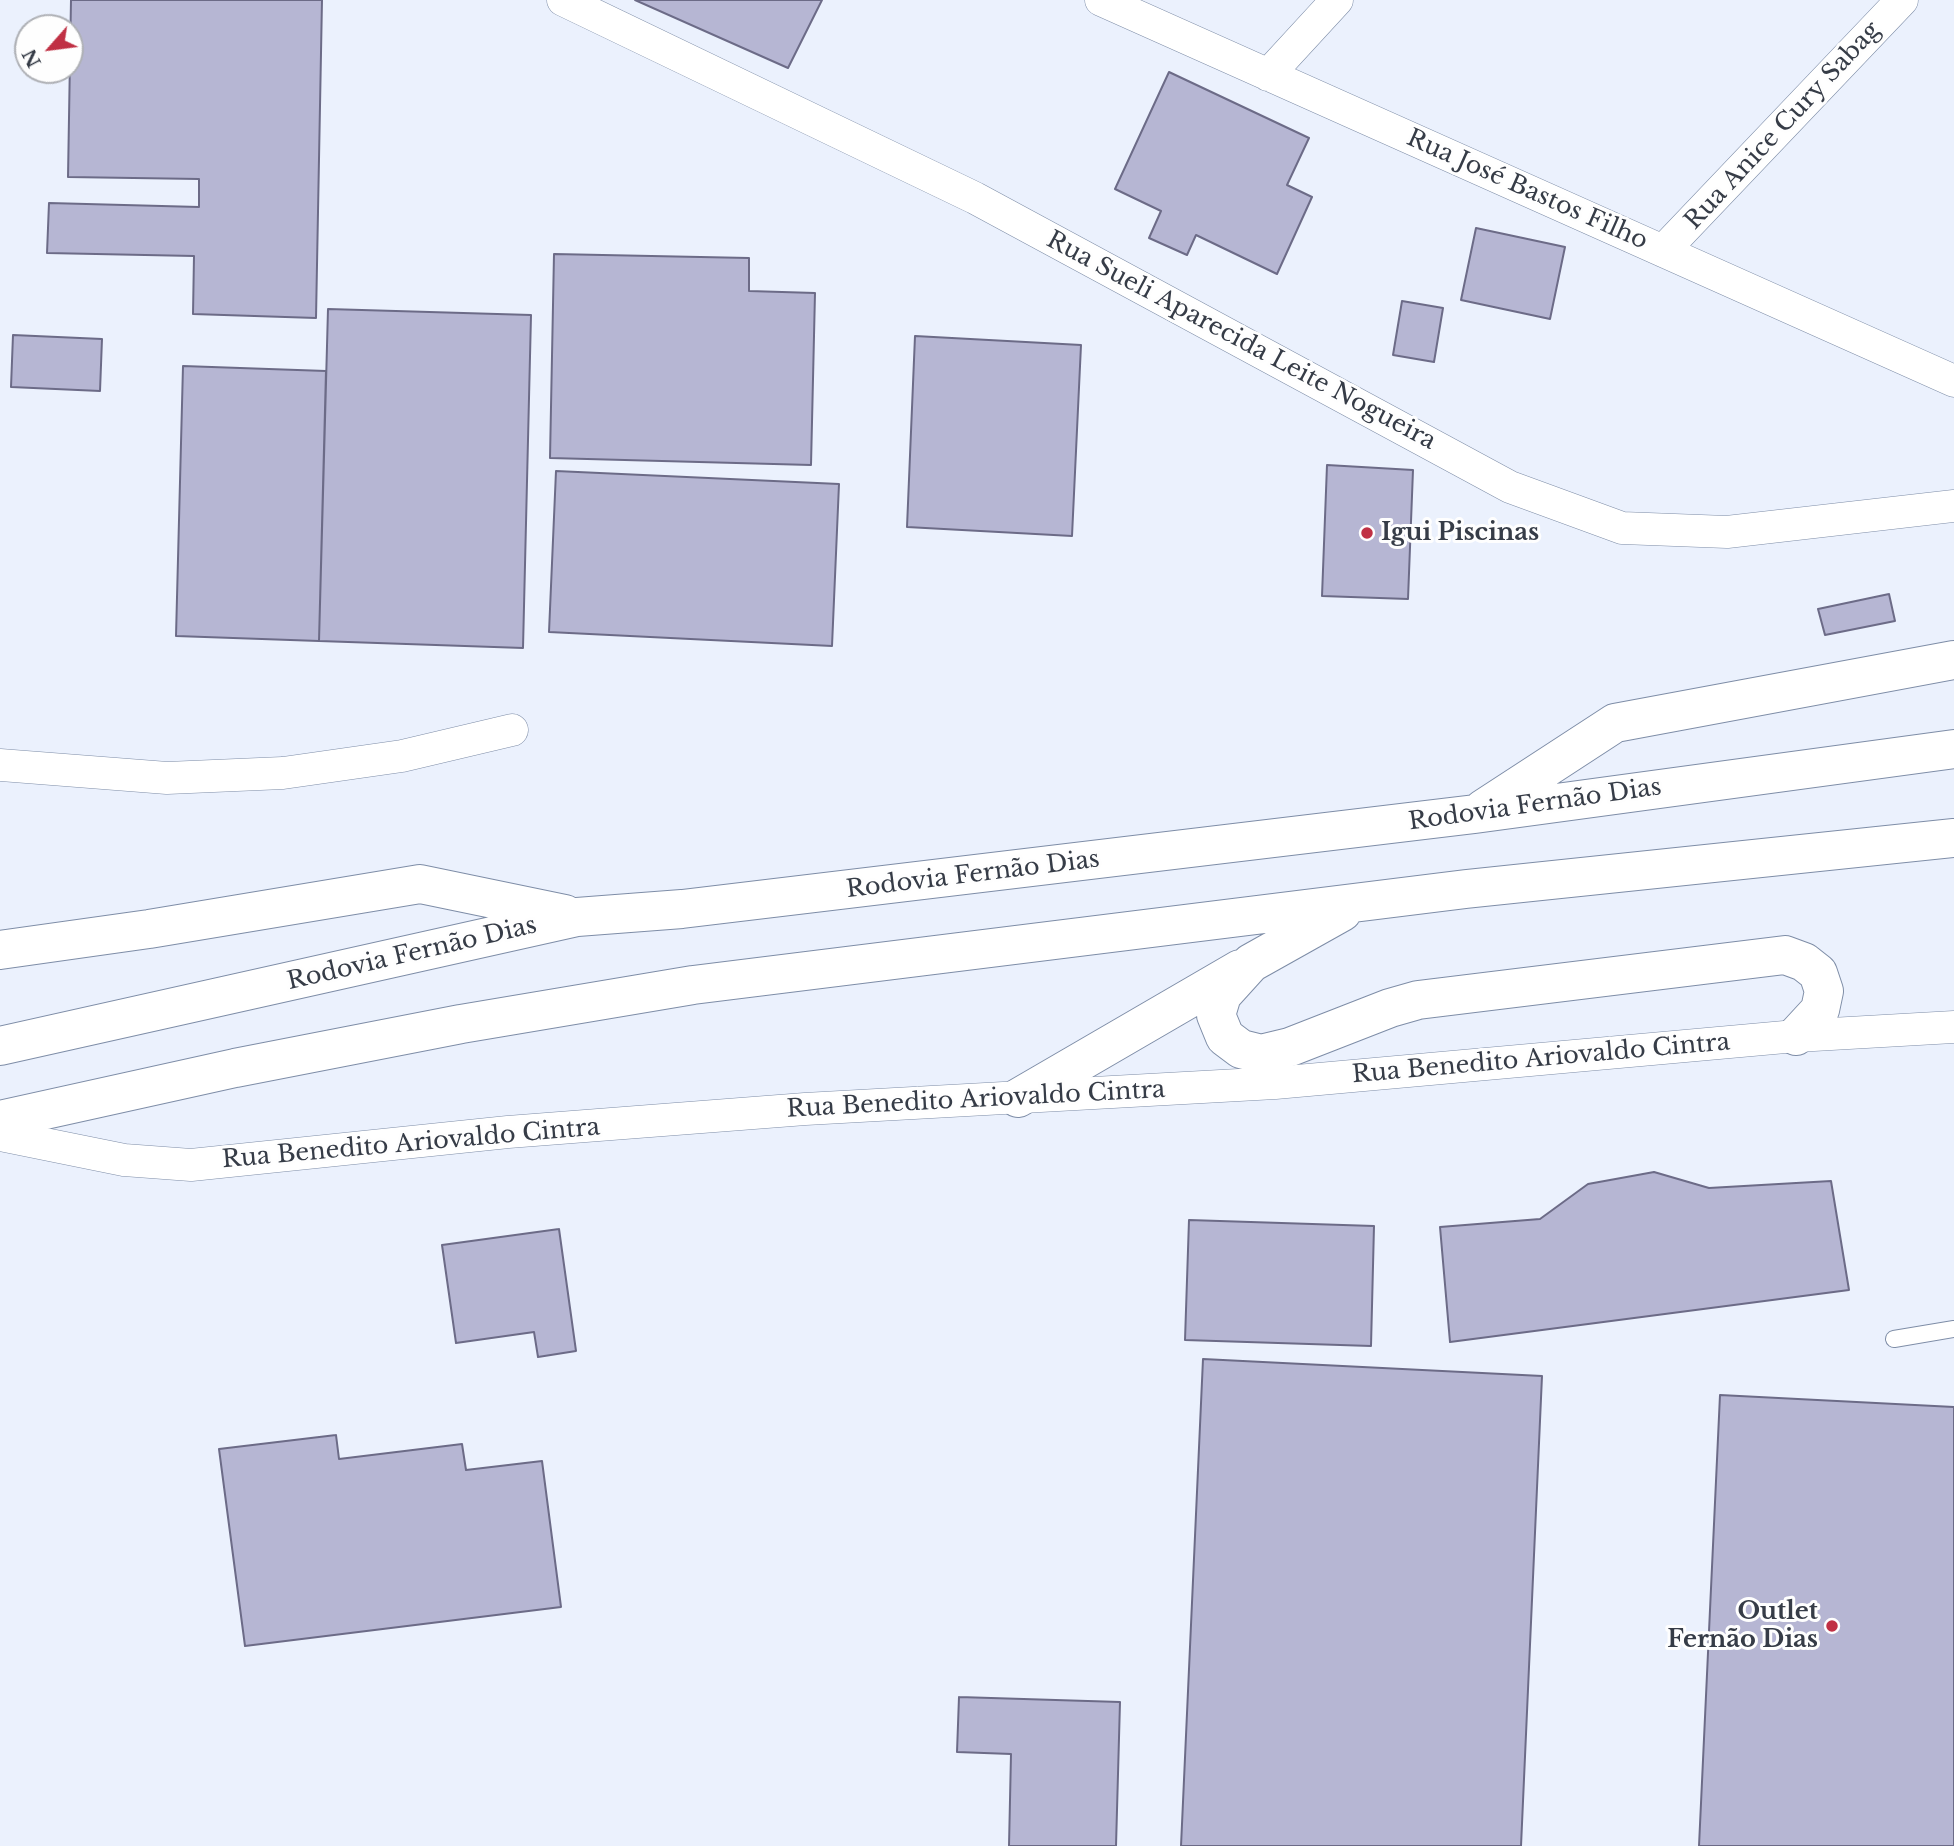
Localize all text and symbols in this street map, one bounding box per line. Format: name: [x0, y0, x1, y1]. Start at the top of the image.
north arrow: [14, 14, 84, 84]
street label: Rua Anice Cury Sabag: [1679, 16, 1887, 236]
text: N: [17, 45, 46, 71]
street label: Rua José Bastos Filho: [1402, 124, 1652, 256]
street label: Rua Sueli Aparecida Leite Nogueira: [1041, 226, 1441, 456]
place label: Igui Piscinas: [1381, 519, 1539, 547]
marker: Igui Piscinas: [1359, 525, 1375, 541]
street label: Rodovia Fernão Dias: [1407, 773, 1663, 837]
street label: Rodovia Fernão Dias: [845, 845, 1101, 905]
street label: Rodovia Fernão Dias: [284, 911, 540, 997]
street label: Rua Benedito Ariovaldo Cintra: [1351, 1028, 1731, 1090]
street label: Rua Benedito Ariovaldo Cintra: [786, 1076, 1166, 1124]
street label: Rua Benedito Ariovaldo Cintra: [221, 1113, 601, 1175]
place label: Outlet Fernão Dias: [1667, 1598, 1818, 1654]
marker: Outlet Fernão Dias: [1824, 1618, 1840, 1634]

